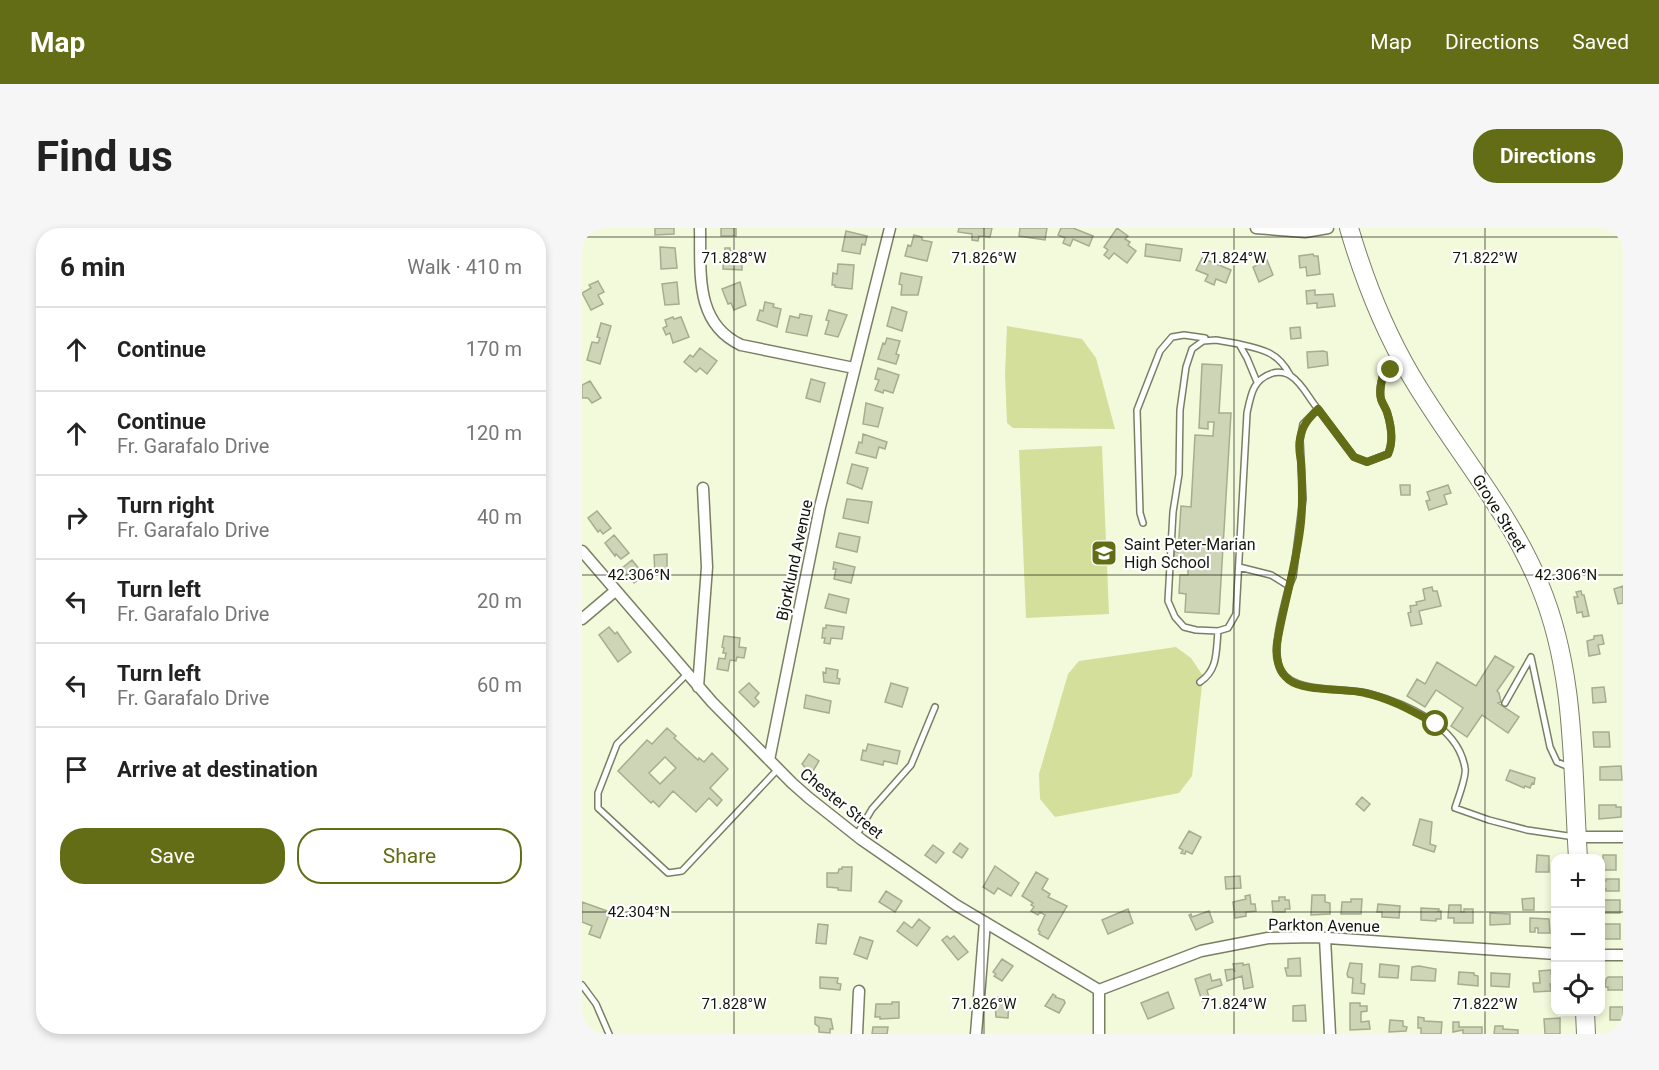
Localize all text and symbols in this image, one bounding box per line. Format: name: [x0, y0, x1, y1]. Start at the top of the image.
text: Map: [30, 26, 85, 59]
text: Map: [1370, 30, 1412, 54]
text: Directions: [1445, 30, 1539, 54]
text: Saved: [1572, 30, 1629, 54]
button: Directions: [1473, 129, 1623, 183]
text: Find us: [36, 132, 173, 181]
text: 71.828°W: [701, 249, 767, 267]
text: 71.826°W: [951, 249, 1017, 267]
text: 71.824°W: [1201, 249, 1267, 267]
text: 71.822°W: [1452, 249, 1518, 267]
text: 6 min: [60, 252, 125, 282]
text: Walk · 410 m: [407, 255, 522, 279]
icon: ahead: [60, 333, 93, 366]
text: Continue: [117, 337, 206, 362]
text: 170 m: [466, 337, 522, 361]
route end: [1377, 356, 1403, 382]
text: Continue: [117, 409, 206, 434]
icon: ahead: [60, 417, 93, 450]
text: 120 m: [466, 421, 522, 445]
text: Fr. Garafalo Drive: [117, 434, 269, 458]
street label: Grove Street: [1468, 471, 1531, 555]
text: Turn right: [117, 493, 214, 518]
street label: Bjorklund Avenue: [772, 498, 817, 622]
icon: right: [60, 501, 93, 534]
text: 40 m: [477, 505, 522, 529]
text: Fr. Garafalo Drive: [117, 518, 269, 542]
place label: Saint Peter-Marian High School: [1124, 535, 1256, 572]
school or university icon: Saint Peter-Marian High School: [1089, 538, 1119, 568]
text: 42.306°N: [608, 566, 670, 584]
text: 42.306°N: [1535, 566, 1597, 584]
text: Turn left: [117, 577, 201, 602]
icon: left: [60, 585, 93, 618]
text: 20 m: [477, 589, 522, 613]
text: Fr. Garafalo Drive: [117, 602, 269, 626]
text: Turn left: [117, 661, 201, 686]
icon: left: [60, 669, 93, 702]
text: 60 m: [477, 673, 522, 697]
text: Fr. Garafalo Drive: [117, 686, 269, 710]
route start: [1422, 710, 1448, 736]
icon: arrive: [60, 753, 93, 786]
text: Arrive at destination: [117, 757, 318, 782]
street label: Chester Street: [796, 764, 887, 843]
button: Save: [60, 828, 285, 884]
button: Share: [297, 828, 522, 884]
map controls: [1551, 854, 1605, 1016]
button: +: [1551, 854, 1605, 908]
text: 42.304°N: [608, 903, 670, 921]
button: −: [1551, 908, 1605, 962]
street label: Parkton Avenue: [1268, 915, 1380, 936]
button: locate: [1551, 962, 1605, 1016]
text: 71.828°W: [701, 995, 767, 1013]
text: 71.826°W: [951, 995, 1017, 1013]
text: 71.824°W: [1201, 995, 1267, 1013]
text: 71.822°W: [1452, 995, 1518, 1013]

